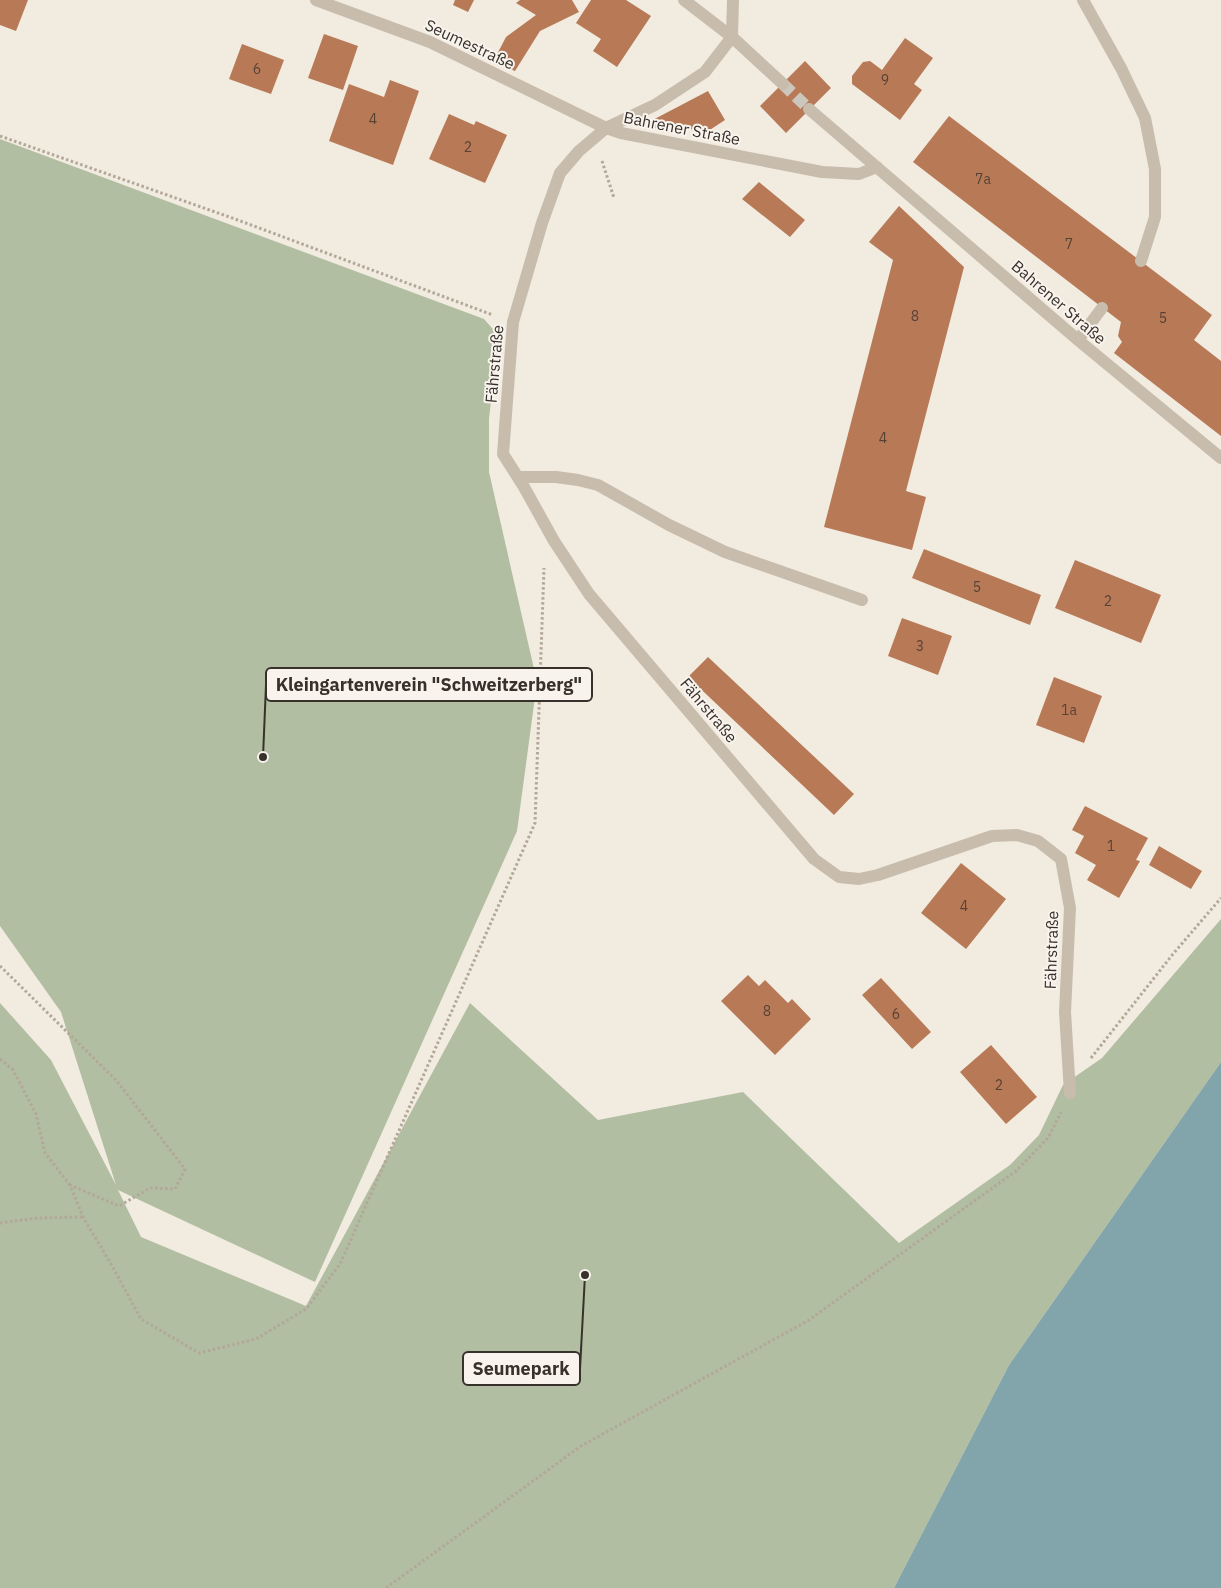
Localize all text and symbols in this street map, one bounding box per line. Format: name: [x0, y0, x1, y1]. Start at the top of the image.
street label: Seumestraße: [422, 15, 518, 74]
house number: 6: [253, 60, 261, 78]
house number: 9: [881, 71, 889, 89]
street label: Bahrener Straße: [622, 107, 742, 149]
house number: 4: [369, 110, 377, 128]
house number: 2: [464, 138, 472, 156]
house number: 7a: [975, 170, 991, 188]
house number: 7: [1065, 235, 1073, 253]
street label: Bahrener Straße: [1008, 256, 1110, 349]
house number: 8: [911, 307, 919, 325]
house number: 5: [1159, 309, 1167, 327]
street label: Fährstraße: [481, 324, 507, 404]
house number: 4: [879, 429, 887, 447]
house number: 5: [973, 578, 981, 596]
house number: 2: [1104, 592, 1112, 610]
house number: 3: [916, 637, 924, 655]
callout: Kleingartenverein "Schweitzerberg": [266, 668, 592, 701]
text: Kleingartenverein "Schweitzerberg": [276, 673, 582, 696]
street label: Fährstraße: [676, 674, 742, 747]
house number: 1a: [1061, 701, 1077, 719]
house number: 1: [1107, 837, 1115, 855]
house number: 4: [960, 897, 968, 915]
street label: Fährstraße: [1040, 910, 1062, 990]
house number: 8: [763, 1002, 771, 1020]
house number: 6: [892, 1005, 900, 1023]
house number: 2: [995, 1076, 1003, 1094]
callout: Seumepark: [463, 1352, 580, 1385]
text: Seumepark: [472, 1357, 570, 1380]

